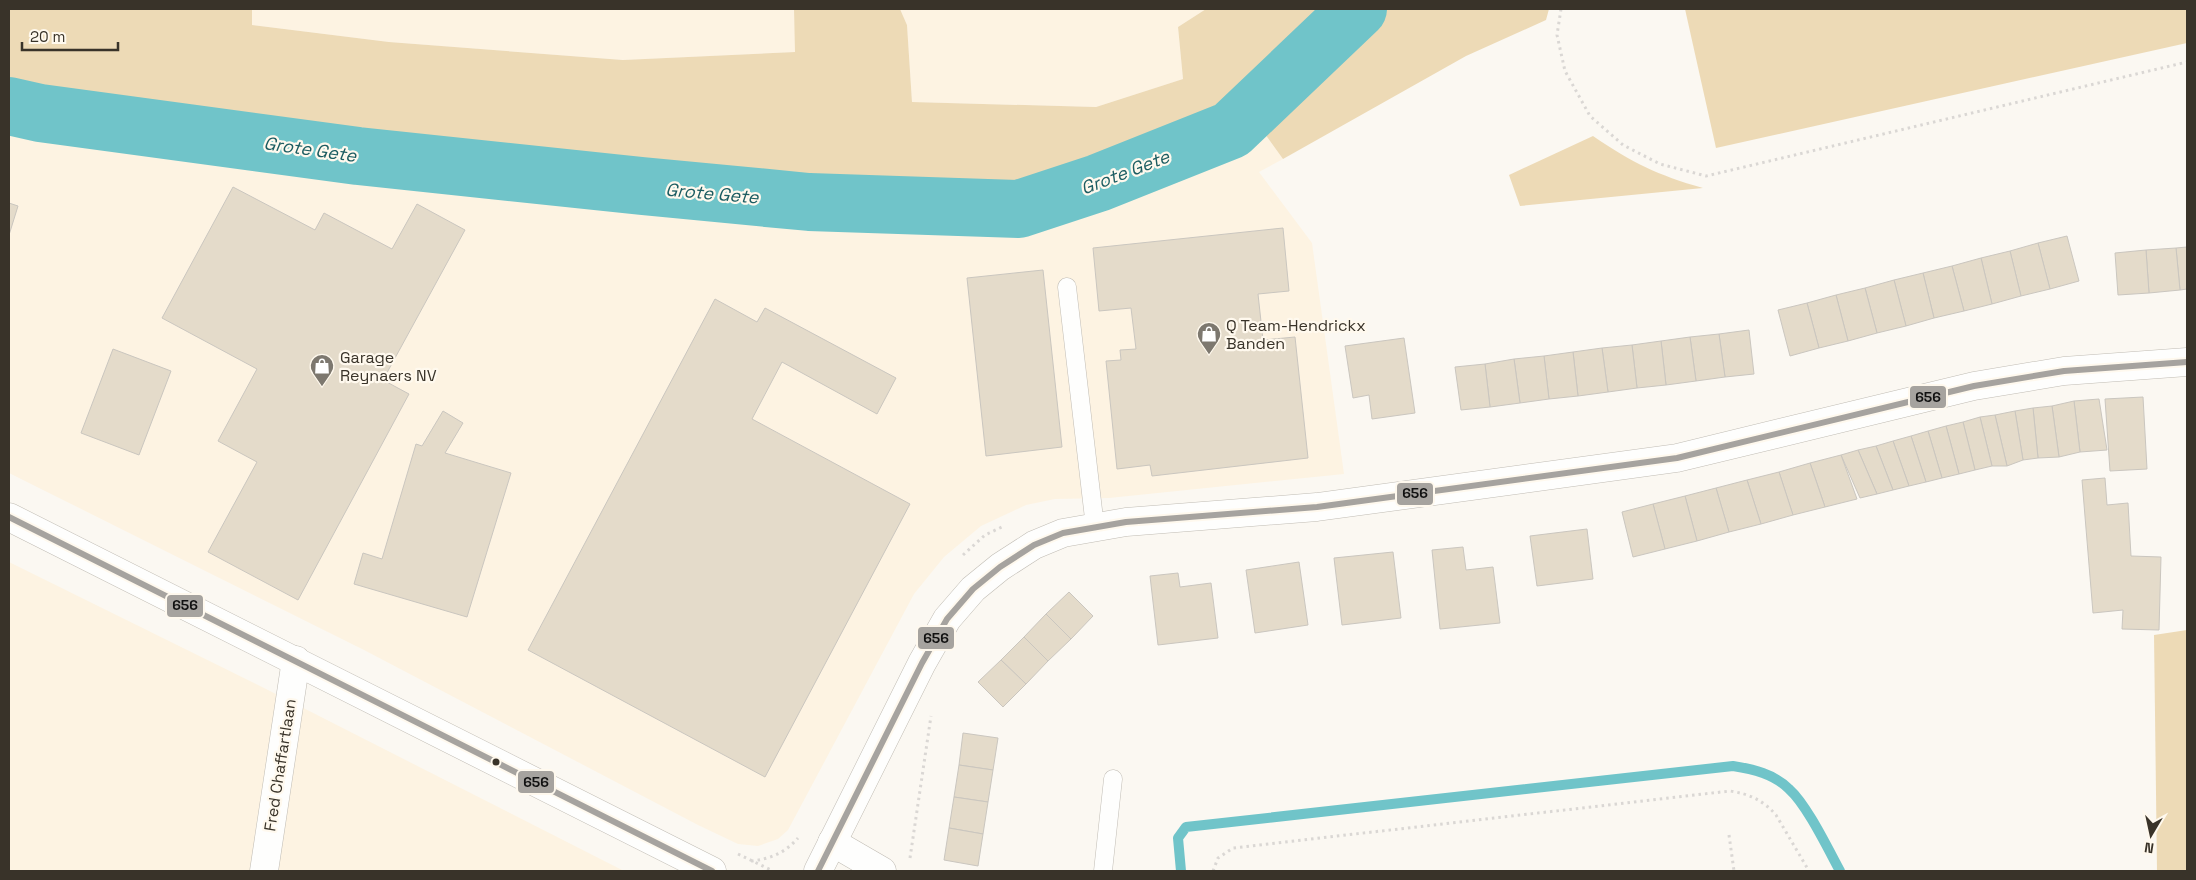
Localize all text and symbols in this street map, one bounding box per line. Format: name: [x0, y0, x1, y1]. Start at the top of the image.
scale bar: [22, 20, 119, 52]
text: 20 m: [30, 27, 65, 46]
water label: Grote Gete: [262, 131, 359, 167]
water label: Grote Gete: [1077, 144, 1174, 199]
water label: Grote Gete: [665, 177, 761, 209]
place label: Q Team-Hendrickx Banden: [1226, 315, 1366, 354]
shop icon: Q Team-Hendrickx Banden: [1196, 321, 1222, 355]
place label: Garage Reynaers NV: [340, 347, 437, 386]
shop icon: Garage Reynaers NV: [309, 353, 335, 387]
line badge: 656: [1909, 385, 1947, 409]
text: 656: [1915, 388, 1941, 406]
line badge: 656: [1396, 482, 1434, 506]
text: 656: [1402, 484, 1428, 502]
line badge: 656: [166, 594, 204, 618]
text: 656: [172, 596, 198, 614]
line badge: 656: [917, 626, 955, 650]
text: 656: [923, 629, 949, 647]
street label: Fred Chaffartlaan: [259, 697, 301, 833]
unlabelled marker: [491, 757, 501, 767]
line badge: 656: [517, 770, 555, 794]
text: 656: [523, 773, 549, 791]
north arrow: [2126, 810, 2176, 860]
text: N: [2143, 838, 2155, 857]

